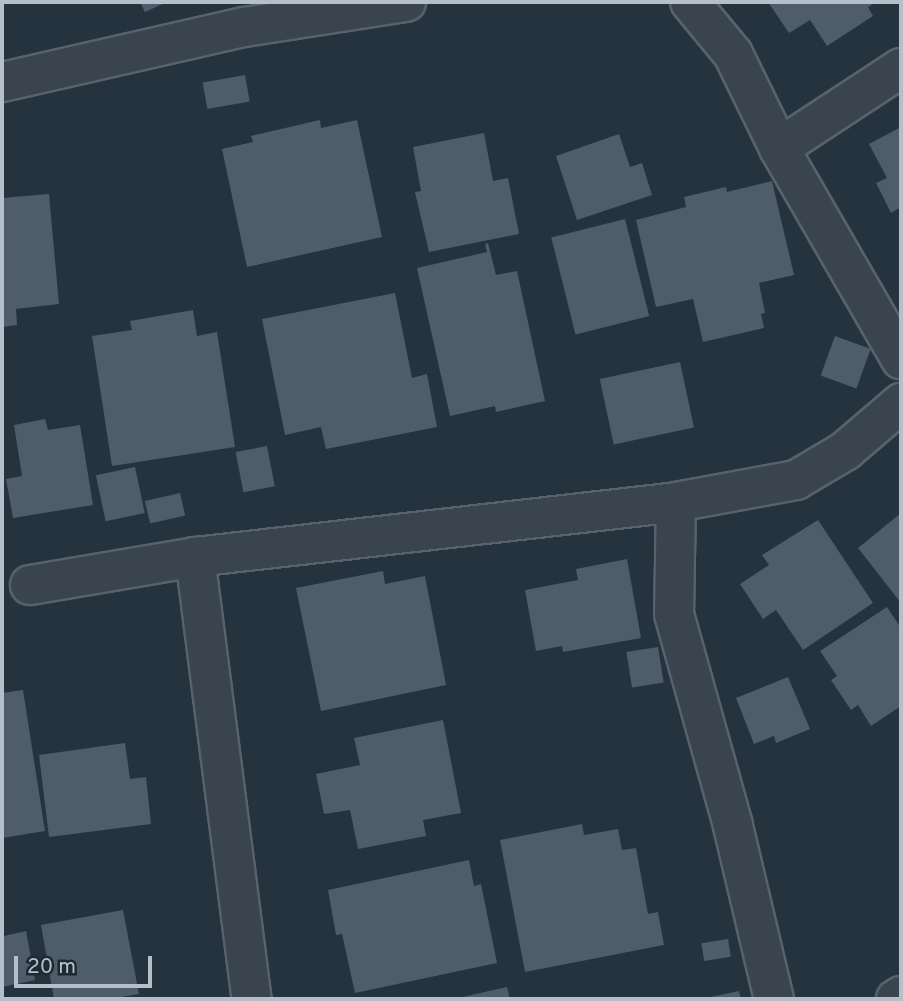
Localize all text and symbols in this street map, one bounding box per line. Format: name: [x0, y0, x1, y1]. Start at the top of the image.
scale bar: [18, 942, 156, 986]
text: 20 m: [27, 954, 76, 981]

